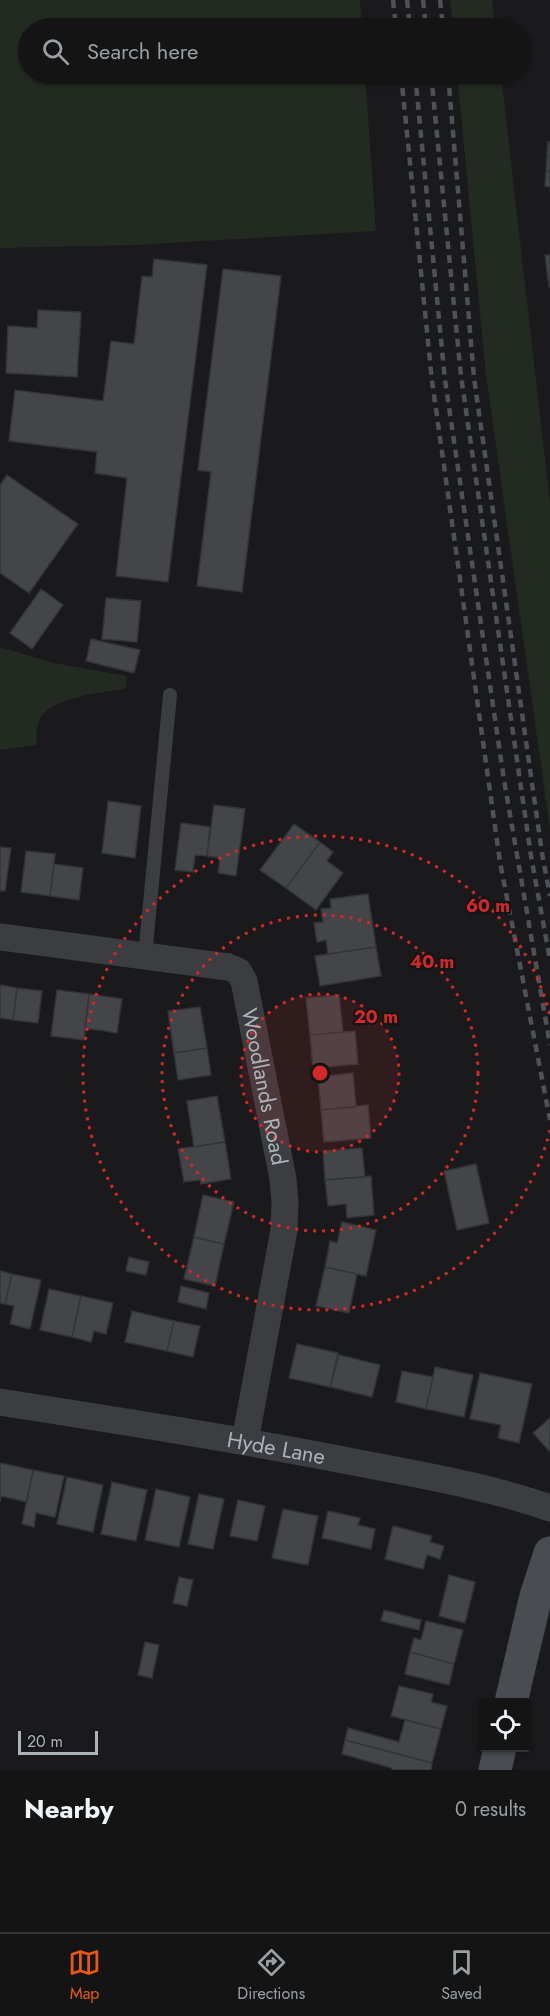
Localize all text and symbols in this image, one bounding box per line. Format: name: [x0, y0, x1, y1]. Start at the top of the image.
search box: [18, 18, 532, 84]
icon: search: [39, 35, 72, 68]
text: Search here: [87, 35, 198, 67]
text: 60 m: [466, 893, 510, 919]
text: 40 m: [410, 949, 454, 975]
text: 20 m: [354, 1004, 398, 1030]
street label: Woodlands Road: [234, 1005, 296, 1168]
centre of rings: [310, 1063, 330, 1083]
street label: Hyde Lane: [225, 1423, 328, 1472]
map controls: [478, 1698, 532, 1752]
button: locate: [478, 1698, 532, 1752]
scale bar: [18, 1728, 98, 1756]
text: 20 m: [27, 1730, 63, 1753]
text: Nearby: [24, 1790, 113, 1828]
text: 0 results: [455, 1795, 526, 1824]
tab: Map: [68, 1946, 101, 2005]
tab: Directions: [237, 1946, 305, 2005]
tab: Saved: [441, 1946, 482, 2005]

